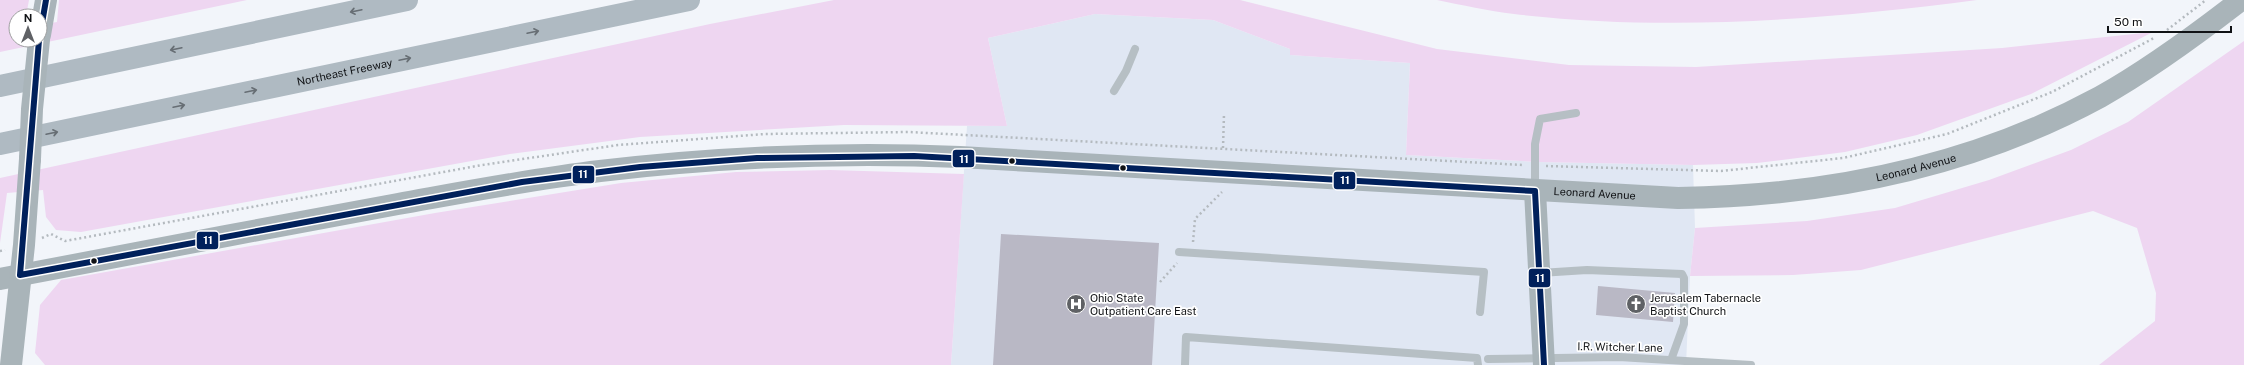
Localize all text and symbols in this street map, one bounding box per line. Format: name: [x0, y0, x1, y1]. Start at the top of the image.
one-way arrow: [349, 7, 362, 15]
north arrow: [8, 8, 48, 48]
scale bar: [2108, 8, 2231, 34]
text: N: [24, 12, 32, 24]
text: 50 m: [2114, 15, 2142, 29]
one-way arrow: [526, 28, 539, 36]
one-way arrow: [170, 45, 183, 53]
one-way arrow: [398, 55, 411, 63]
street label: Northeast Freeway: [296, 56, 393, 88]
one-way arrow: [244, 87, 257, 95]
one-way arrow: [172, 102, 185, 110]
one-way arrow: [45, 128, 58, 136]
line badge: 11: [952, 149, 975, 168]
street label: Leonard Avenue: [1875, 151, 1957, 183]
text: 11: [959, 153, 969, 165]
unlabelled marker: [1007, 156, 1017, 166]
unlabelled marker: [1118, 163, 1128, 173]
line badge: 11: [572, 165, 595, 184]
text: 11: [578, 168, 588, 180]
line badge: 11: [1333, 171, 1356, 190]
text: 11: [1340, 174, 1350, 186]
street label: Leonard Avenue: [1553, 185, 1636, 202]
line badge: 11: [196, 231, 219, 250]
text: 11: [203, 234, 213, 246]
unlabelled marker: [89, 256, 99, 266]
line badge: 11: [1528, 268, 1551, 288]
text: 11: [1535, 272, 1545, 284]
place label: Ohio State Outpatient Care East: [1090, 292, 1197, 317]
place label: Jerusalem Tabernacle Baptist Church: [1650, 292, 1761, 317]
hospital icon: Ohio State Outpatient Care East: [1065, 293, 1087, 315]
church icon: Jerusalem Tabernacle Baptist Church: [1625, 293, 1647, 315]
street label: I.R. Witcher Lane: [1577, 340, 1663, 354]

